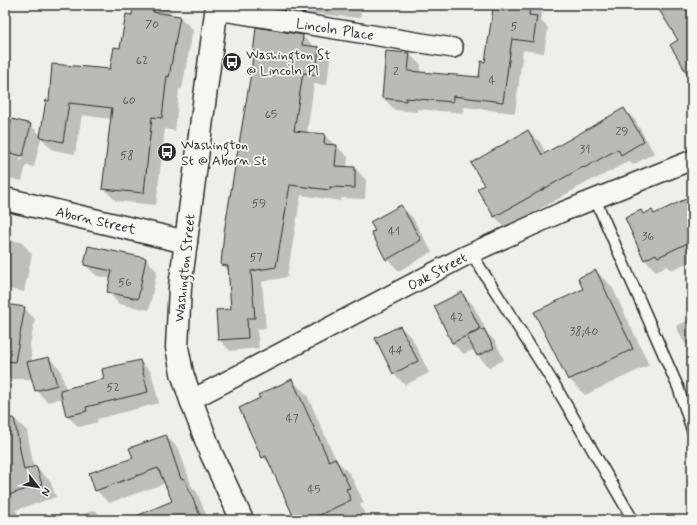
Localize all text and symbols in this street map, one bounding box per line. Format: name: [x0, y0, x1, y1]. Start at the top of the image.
street label: Lincoln Place: [295, 15, 375, 45]
house number: 70: [145, 17, 159, 33]
house number: 5: [510, 19, 518, 35]
place label: Washington St @ Lincoln Pl: [246, 46, 331, 80]
bus stop icon: Washington St @ Lincoln Pl: [221, 51, 243, 73]
house number: 62: [136, 53, 148, 69]
house number: 2: [393, 64, 399, 80]
house number: 4: [489, 73, 496, 89]
house number: 60: [122, 93, 136, 109]
house number: 65: [265, 107, 277, 123]
house number: 29: [615, 124, 629, 140]
place label: Washington St @ Aborn St: [181, 136, 267, 170]
bus stop icon: Washington St @ Aborn St: [156, 141, 178, 163]
house number: 31: [580, 142, 590, 158]
house number: 58: [120, 148, 134, 164]
house number: 59: [252, 196, 266, 212]
street label: Aborn Street: [54, 203, 138, 239]
street label: Washington Street: [170, 213, 202, 323]
house number: 41: [388, 224, 400, 240]
house number: 36: [642, 229, 654, 245]
street label: Oak Street: [405, 249, 470, 295]
house number: 57: [249, 250, 263, 266]
house number: 56: [118, 275, 132, 291]
house number: 42: [450, 310, 464, 326]
house number: 38;40: [570, 324, 598, 340]
house number: 44: [389, 343, 403, 359]
house number: 52: [106, 380, 120, 396]
house number: 47: [285, 411, 299, 427]
north arrow: [18, 467, 58, 507]
house number: 45: [307, 482, 321, 498]
text: N: [38, 485, 54, 498]

